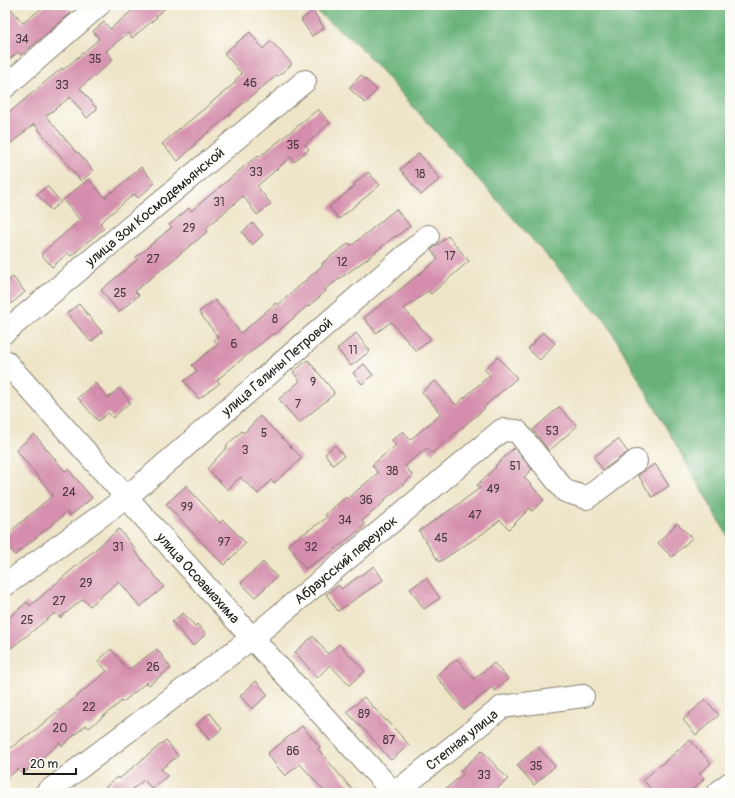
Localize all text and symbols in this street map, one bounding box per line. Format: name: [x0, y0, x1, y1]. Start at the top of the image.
house number: 34: [15, 32, 29, 47]
house number: 35: [88, 52, 102, 67]
house number: 46: [243, 76, 257, 91]
house number: 33: [55, 78, 69, 93]
house number: 35: [286, 138, 300, 153]
street label: улица Зои Космодемьянской: [82, 144, 228, 271]
house number: 33: [249, 165, 263, 180]
house number: 18: [415, 167, 425, 182]
house number: 31: [213, 195, 225, 210]
house number: 29: [183, 221, 195, 236]
house number: 17: [444, 249, 456, 264]
house number: 27: [146, 252, 160, 267]
house number: 12: [336, 255, 348, 270]
house number: 25: [113, 286, 127, 301]
house number: 8: [272, 312, 278, 327]
street label: улица Галины Петровой: [217, 314, 336, 420]
house number: 6: [231, 337, 238, 352]
house number: 11: [348, 343, 358, 358]
house number: 9: [310, 375, 316, 390]
house number: 7: [295, 397, 302, 412]
house number: 53: [545, 424, 559, 439]
house number: 5: [261, 426, 267, 441]
house number: 3: [242, 443, 249, 458]
house number: 51: [509, 459, 521, 474]
house number: 38: [386, 464, 398, 479]
house number: 49: [486, 482, 500, 497]
house number: 24: [62, 485, 76, 500]
house number: 36: [359, 493, 373, 508]
house number: 99: [181, 500, 193, 515]
house number: 47: [468, 508, 482, 523]
street label: Абраусский переулок: [291, 512, 401, 608]
house number: 34: [338, 513, 352, 528]
street label: улица Осоавиахима: [152, 528, 243, 627]
house number: 45: [434, 531, 448, 546]
house number: 97: [218, 535, 231, 550]
house number: 31: [112, 540, 124, 555]
house number: 32: [304, 540, 318, 555]
house number: 29: [80, 576, 92, 591]
house number: 27: [52, 594, 66, 609]
house number: 25: [20, 613, 34, 628]
house number: 26: [146, 660, 160, 675]
house number: 22: [82, 700, 96, 715]
street label: Степная улица: [423, 706, 501, 774]
house number: 89: [358, 707, 370, 722]
house number: 20: [53, 721, 67, 736]
house number: 87: [383, 733, 396, 748]
house number: 86: [286, 744, 300, 759]
scale bar: [24, 750, 76, 776]
text: 20 m: [30, 757, 59, 772]
house number: 35: [529, 759, 543, 774]
house number: 33: [477, 768, 491, 783]

